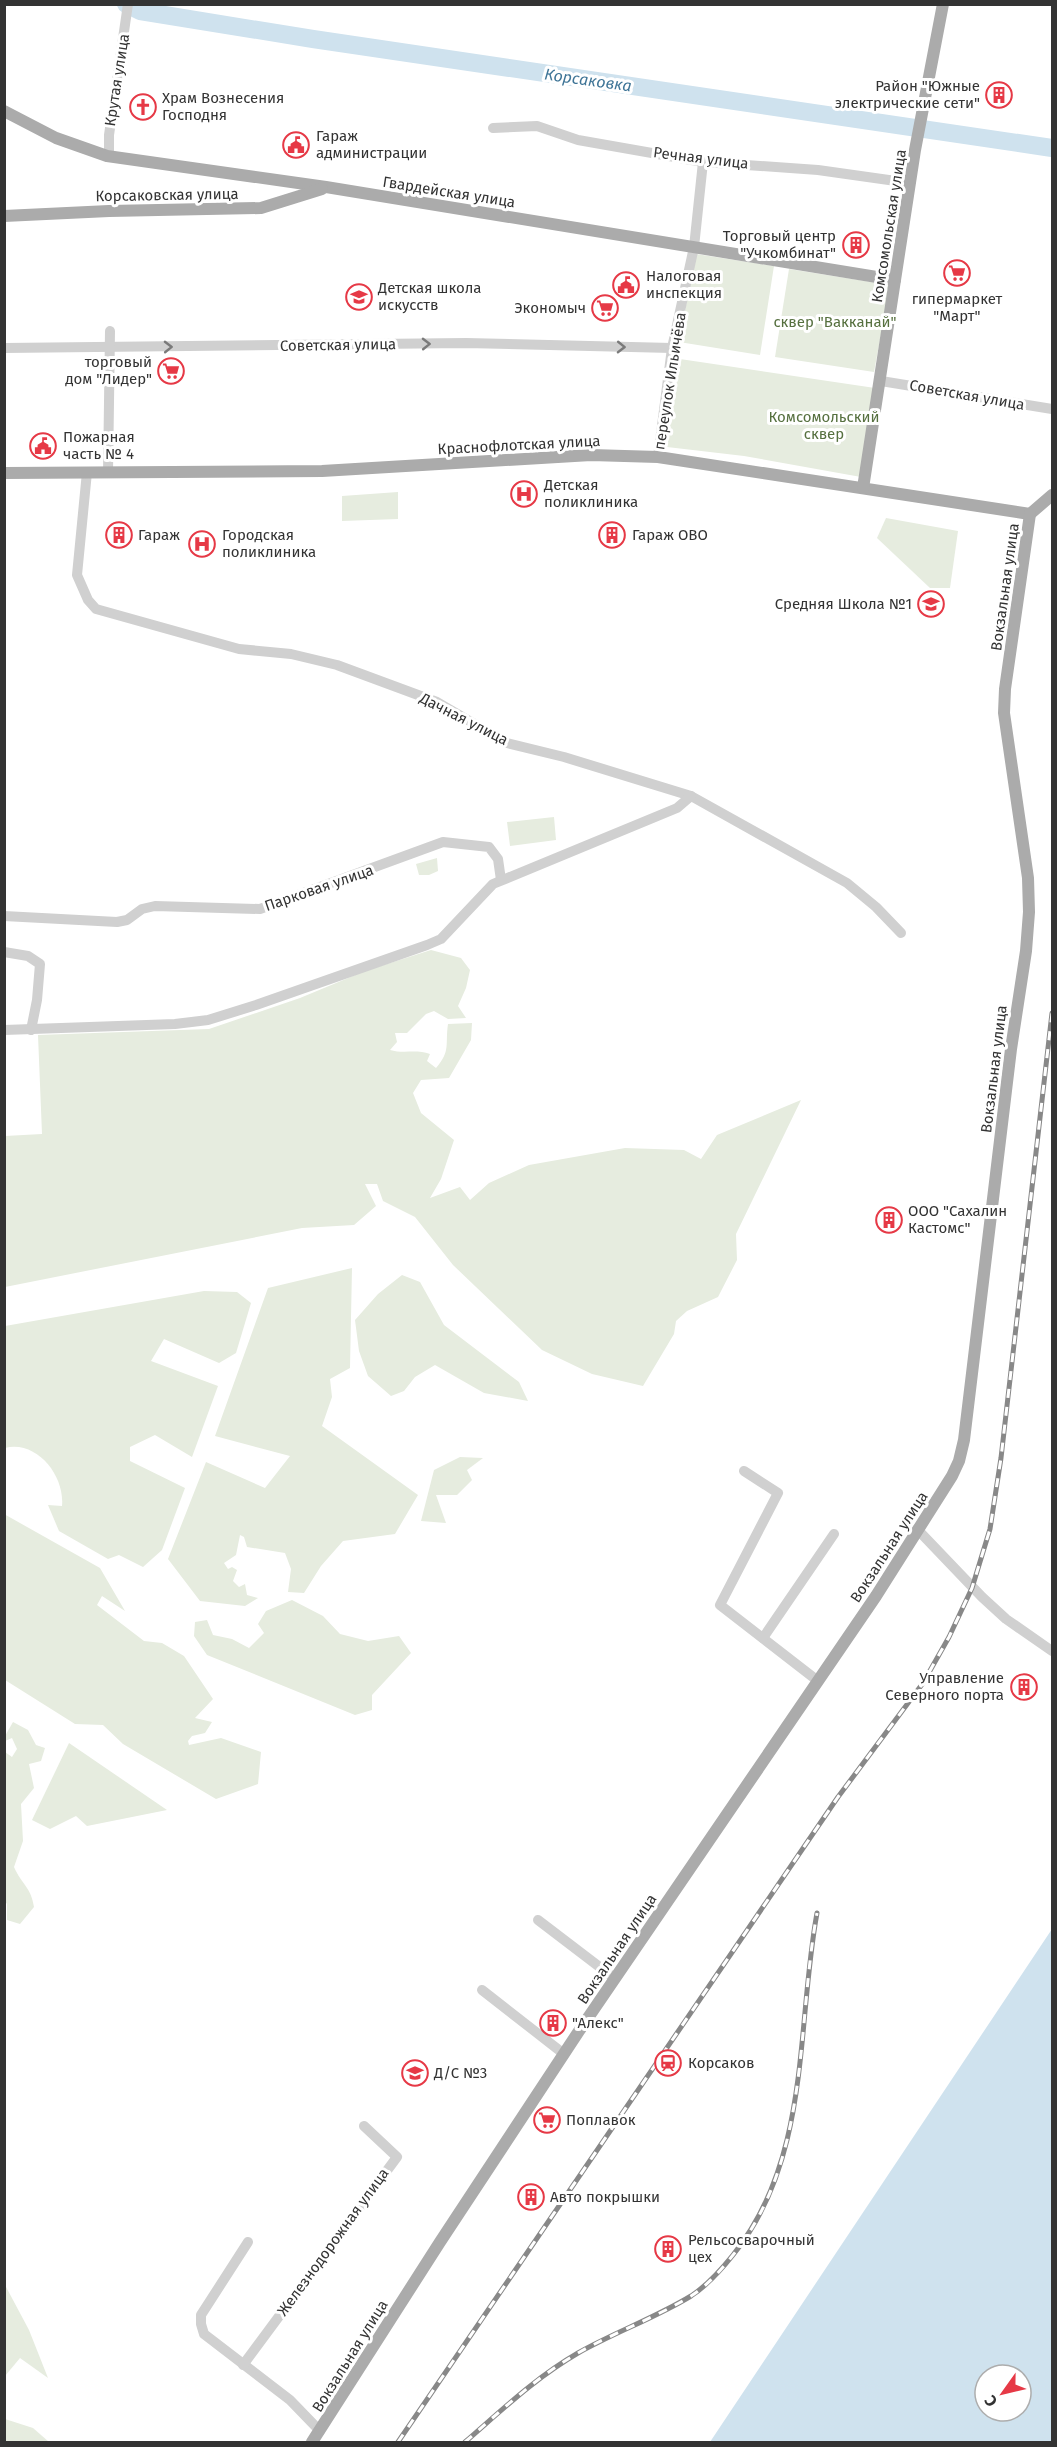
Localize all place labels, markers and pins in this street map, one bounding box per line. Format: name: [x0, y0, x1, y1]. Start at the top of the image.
place label: Район "Южные электрические сети": [835, 77, 980, 112]
building icon: Район "Южные электрические сети": [984, 80, 1014, 110]
place label: Храм Вознесения Господня: [162, 89, 284, 124]
church icon: Храм Вознесения Господня: [128, 92, 158, 122]
place label: Гараж администрации: [316, 127, 427, 162]
public building icon: Гараж администрации: [281, 130, 311, 160]
place label: Торговый центр "Учкомбинат": [723, 227, 836, 262]
building icon: Торговый центр "Учкомбинат": [841, 230, 871, 260]
supermarket icon: гипермаркет "Март": [942, 258, 972, 288]
place label: Налоговая инспекция: [646, 267, 722, 302]
public building icon: Налоговая инспекция: [611, 270, 641, 300]
place label: Детская школа искусств: [377, 279, 482, 314]
school or university icon: Детская школа искусств: [344, 282, 374, 312]
place label: гипермаркет "Март": [912, 290, 1003, 325]
supermarket icon: Экономыч: [590, 293, 620, 323]
place label: Экономыч: [515, 299, 586, 317]
place label: торговый дом "Лидер": [65, 353, 152, 388]
supermarket icon: торговый дом "Лидер": [156, 356, 186, 386]
place label: Пожарная часть № 4: [63, 428, 135, 463]
public building icon: Пожарная часть № 4: [28, 431, 58, 461]
place label: Детская поликлиника: [543, 476, 638, 511]
hospital icon: Детская поликлиника: [509, 479, 539, 509]
building icon: Гараж: [104, 520, 134, 550]
building icon: Гараж ОВО: [597, 520, 627, 550]
place label: Гараж: [138, 526, 180, 544]
place label: Городская поликлиника: [222, 526, 316, 561]
place label: Гараж ОВО: [632, 526, 708, 544]
hospital icon: Городская поликлиника: [187, 529, 217, 559]
school or university icon: Средняя Школа №1: [916, 589, 946, 619]
place label: Средняя Школа №1: [775, 595, 912, 613]
place label: ООО "Сахалин Кастомс": [908, 1202, 1007, 1237]
building icon: ООО "Сахалин Кастомс": [874, 1205, 904, 1235]
place label: Управление Северного порта: [885, 1669, 1004, 1704]
building icon: Управление Северного порта: [1009, 1672, 1039, 1702]
building icon: "Алекс": [538, 2008, 568, 2038]
place label: "Алекс": [572, 2014, 624, 2032]
station icon: Корсаков: [653, 2048, 683, 2078]
place label: Корсаков: [688, 2054, 754, 2072]
school or university icon: Д/С №3: [400, 2058, 430, 2088]
place label: Д/С №3: [433, 2064, 487, 2082]
supermarket icon: Поплавок: [532, 2105, 562, 2135]
place label: Поплавок: [566, 2111, 636, 2129]
building icon: Авто покрышки: [516, 2182, 546, 2212]
place label: Авто покрышки: [550, 2188, 660, 2206]
place label: Рельсосварочный цех: [688, 2231, 815, 2266]
building icon: Рельсосварочный цех: [653, 2234, 683, 2264]

